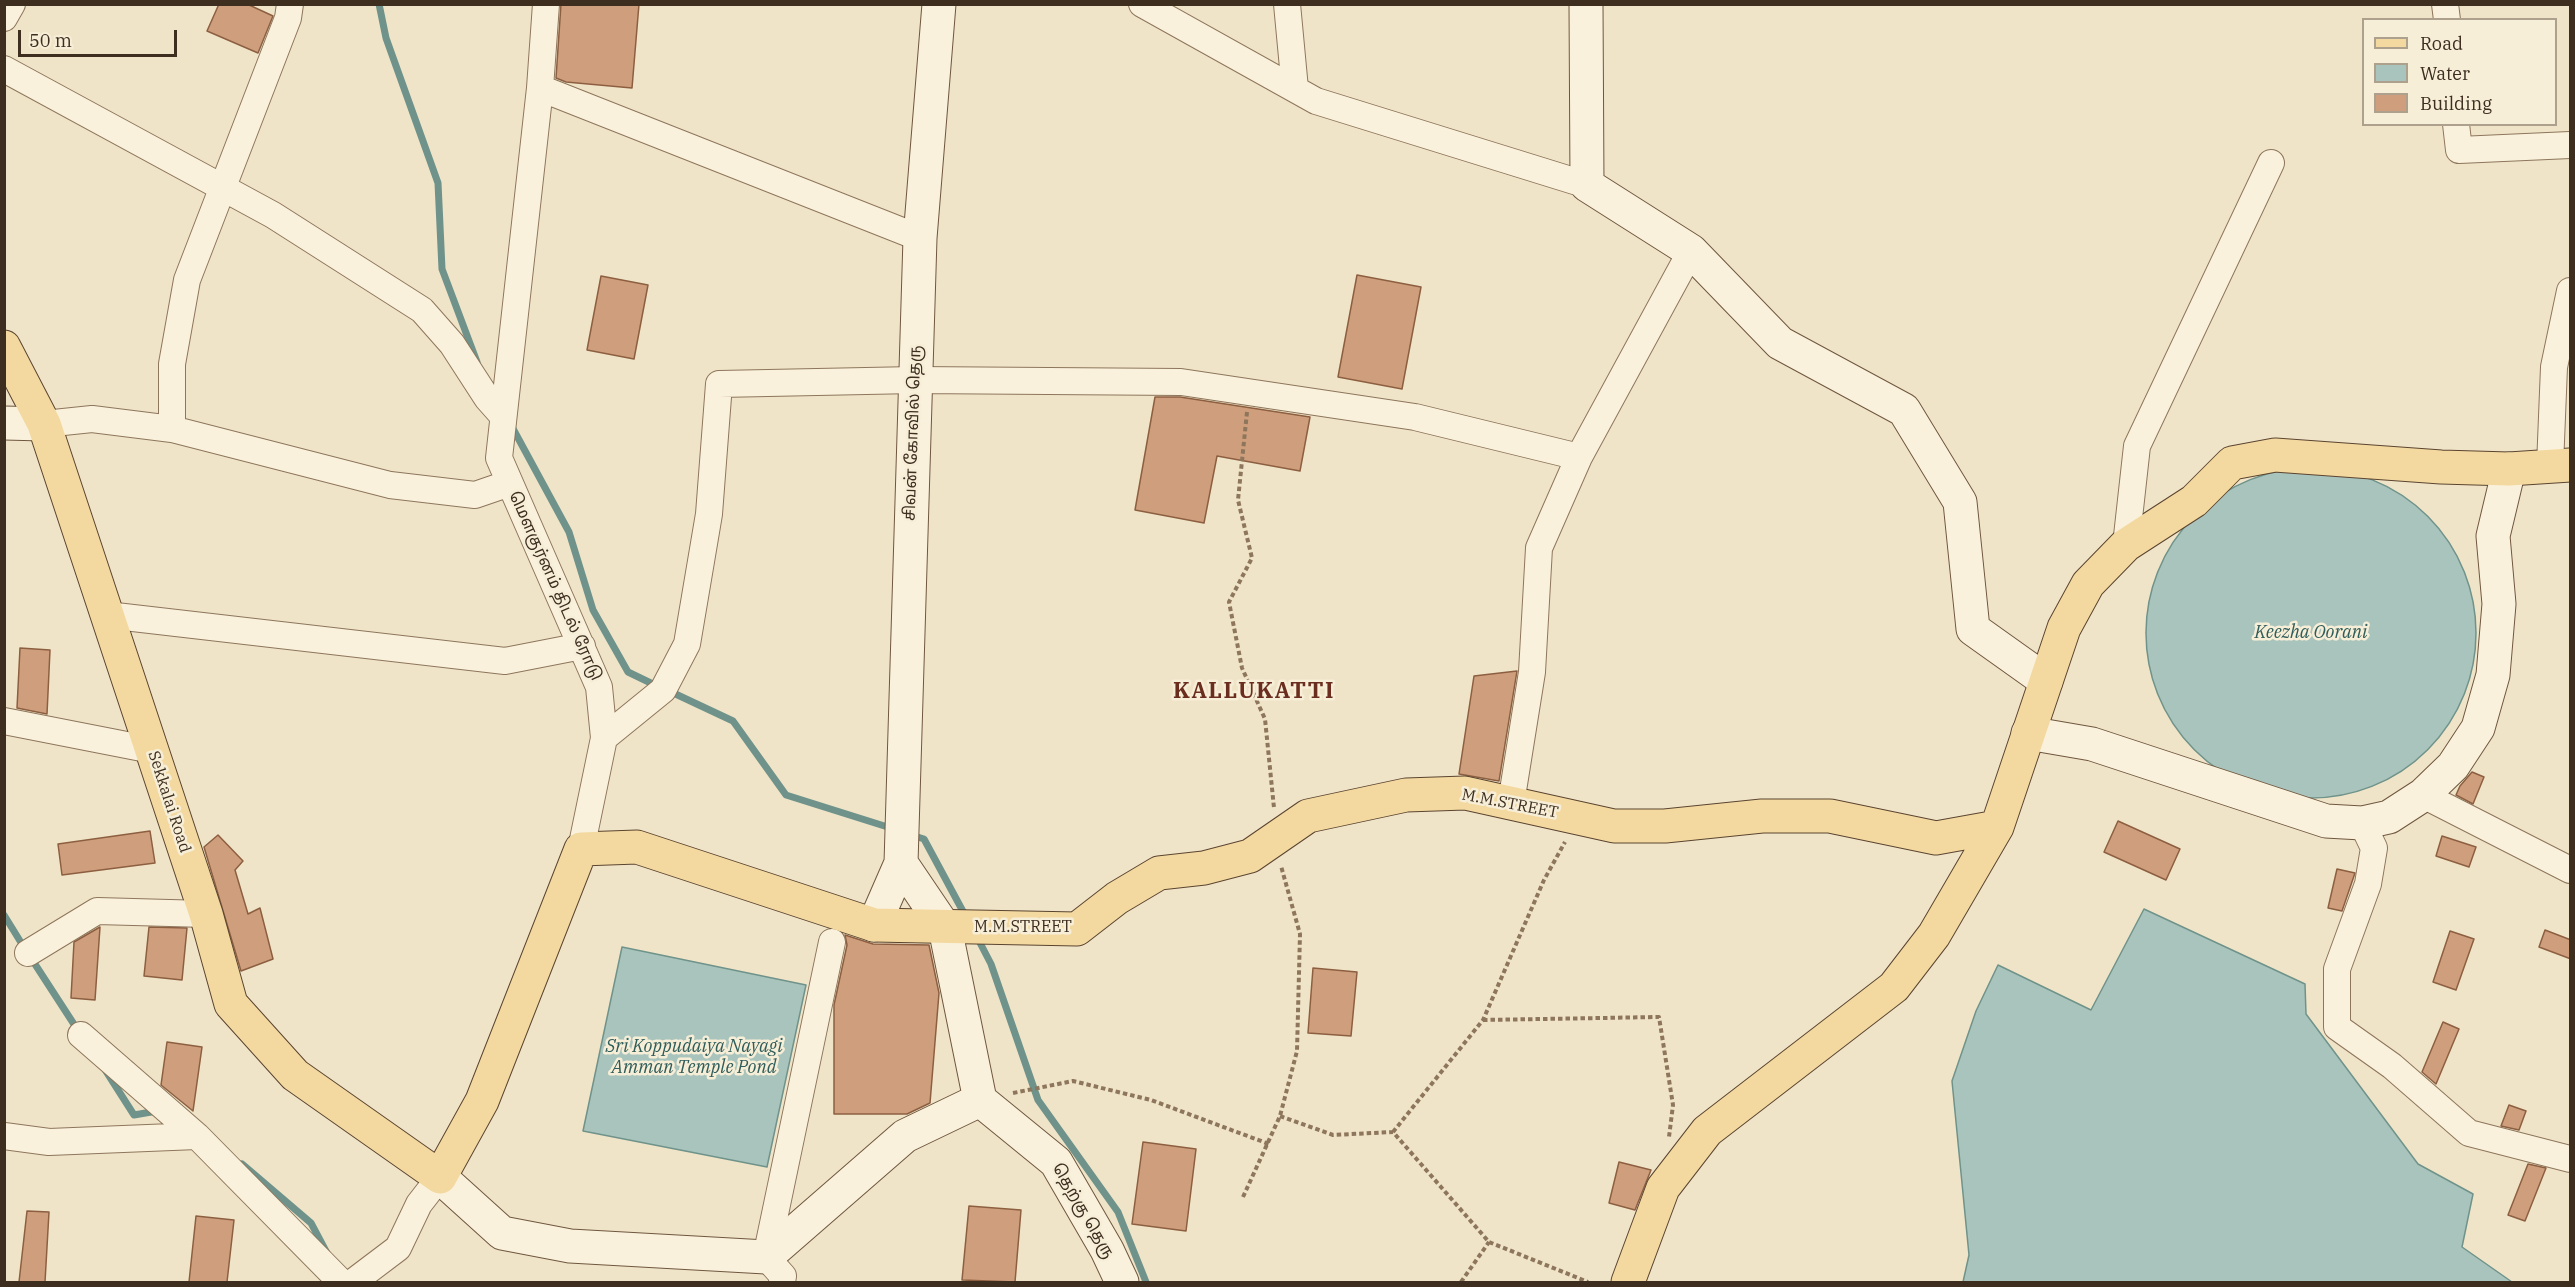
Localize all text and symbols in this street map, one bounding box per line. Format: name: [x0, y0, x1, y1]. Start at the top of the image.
scale bar: [21, 18, 180, 56]
legend: [2362, 18, 2557, 126]
text: 50 m: [29, 29, 72, 52]
text: Road: [2420, 32, 2463, 55]
text: Water: [2420, 62, 2470, 85]
text: Building: [2420, 92, 2492, 115]
street label: சிவன் கோவில் தெரு: [900, 345, 926, 521]
street label: மௌகுர்னம் திடல் ரோடு: [505, 488, 605, 684]
water label: Keezha Oorani: [2255, 622, 2367, 644]
district label: KALLUKATTI: [1173, 679, 1335, 705]
street label: Sekkalai Road: [144, 749, 194, 855]
street label: M.M.STREET: [1460, 785, 1560, 823]
street label: M.M.STREET: [974, 917, 1072, 937]
water label: Sri Koppudaiya Nayagi Amman Temple Pond: [605, 1036, 783, 1078]
street label: தெற்கு தெரு: [1048, 1160, 1118, 1262]

